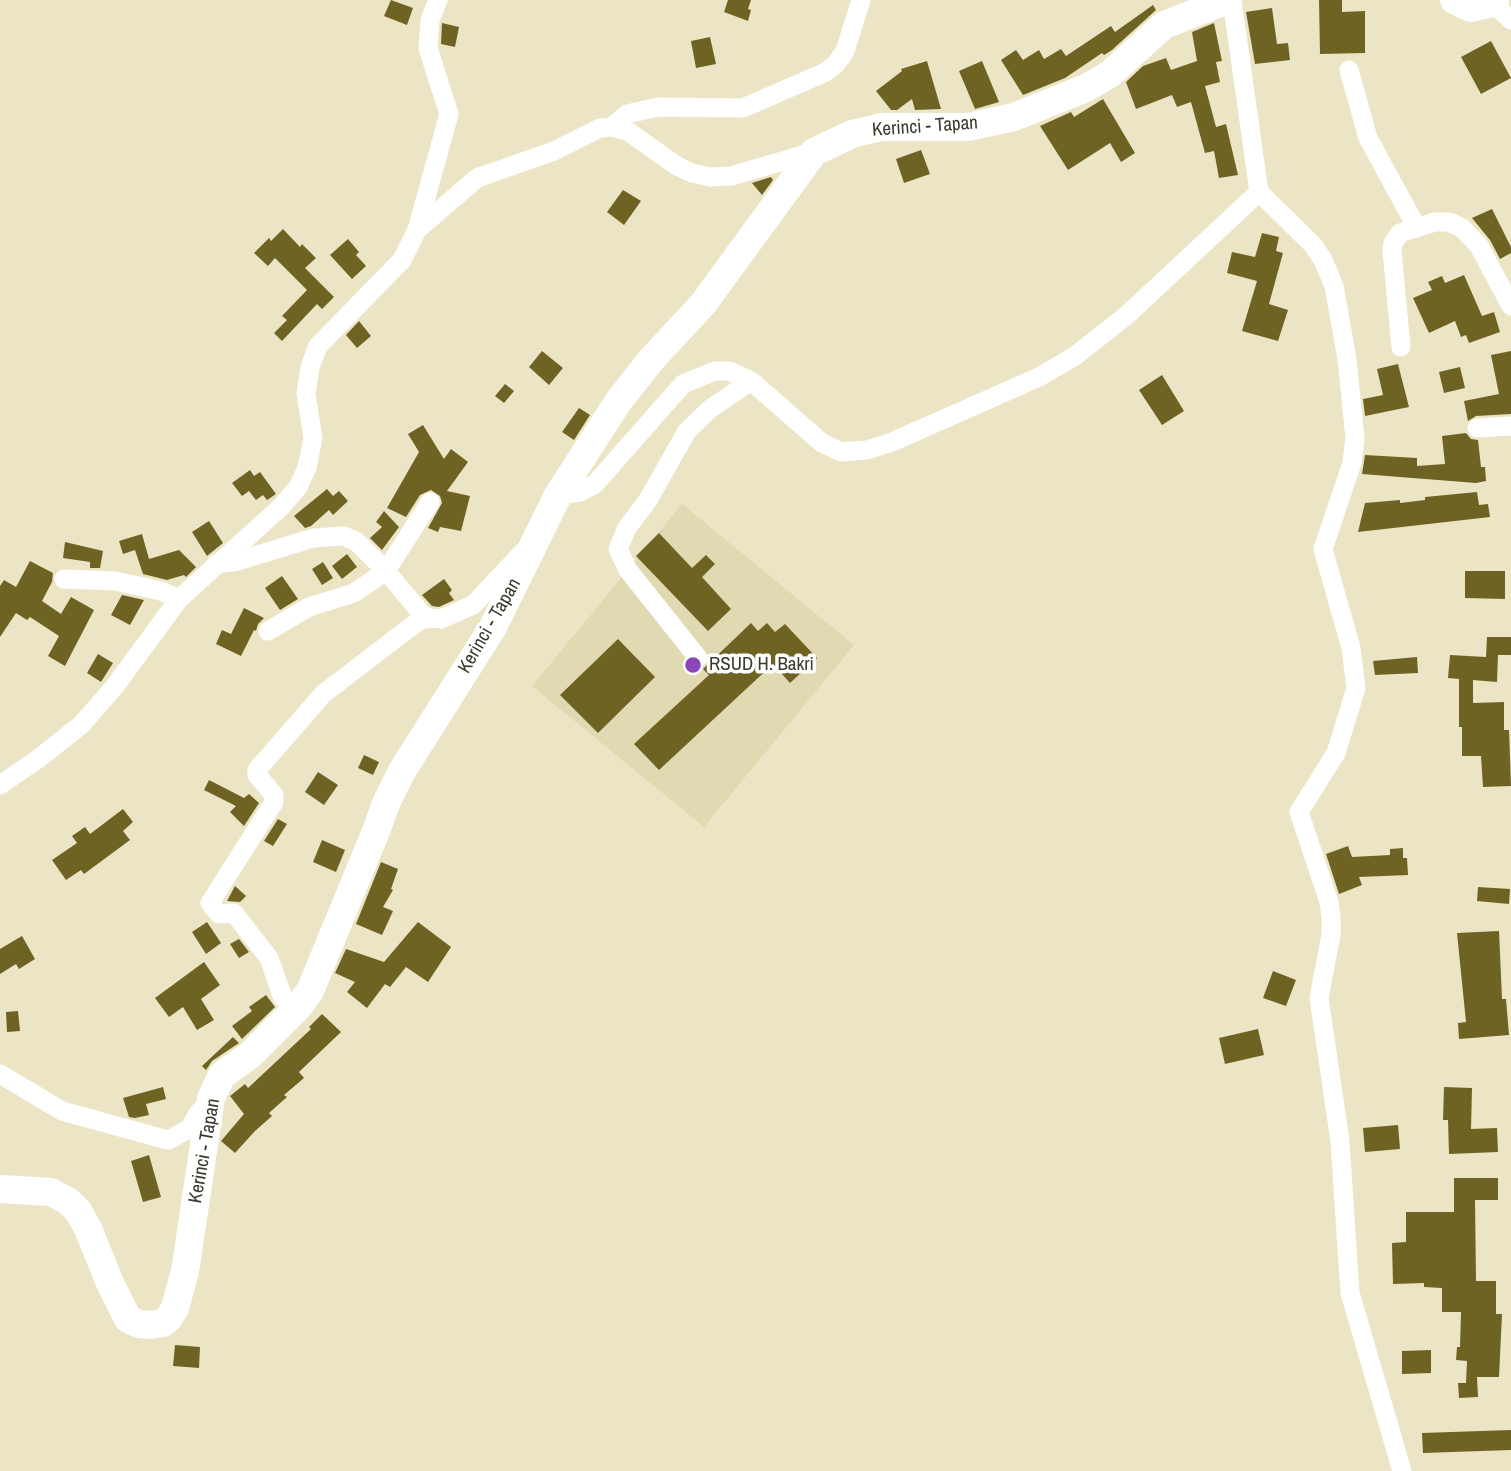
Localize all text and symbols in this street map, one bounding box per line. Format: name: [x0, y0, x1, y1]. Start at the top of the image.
street label: Kerinci - Tapan: [871, 112, 979, 142]
street label: Kerinci - Tapan: [454, 574, 526, 678]
place label: RSUD H. Bakri: [709, 654, 814, 676]
marker: RSUD H. Bakri: [683, 655, 703, 675]
street label: Kerinci - Tapan: [185, 1097, 225, 1205]

